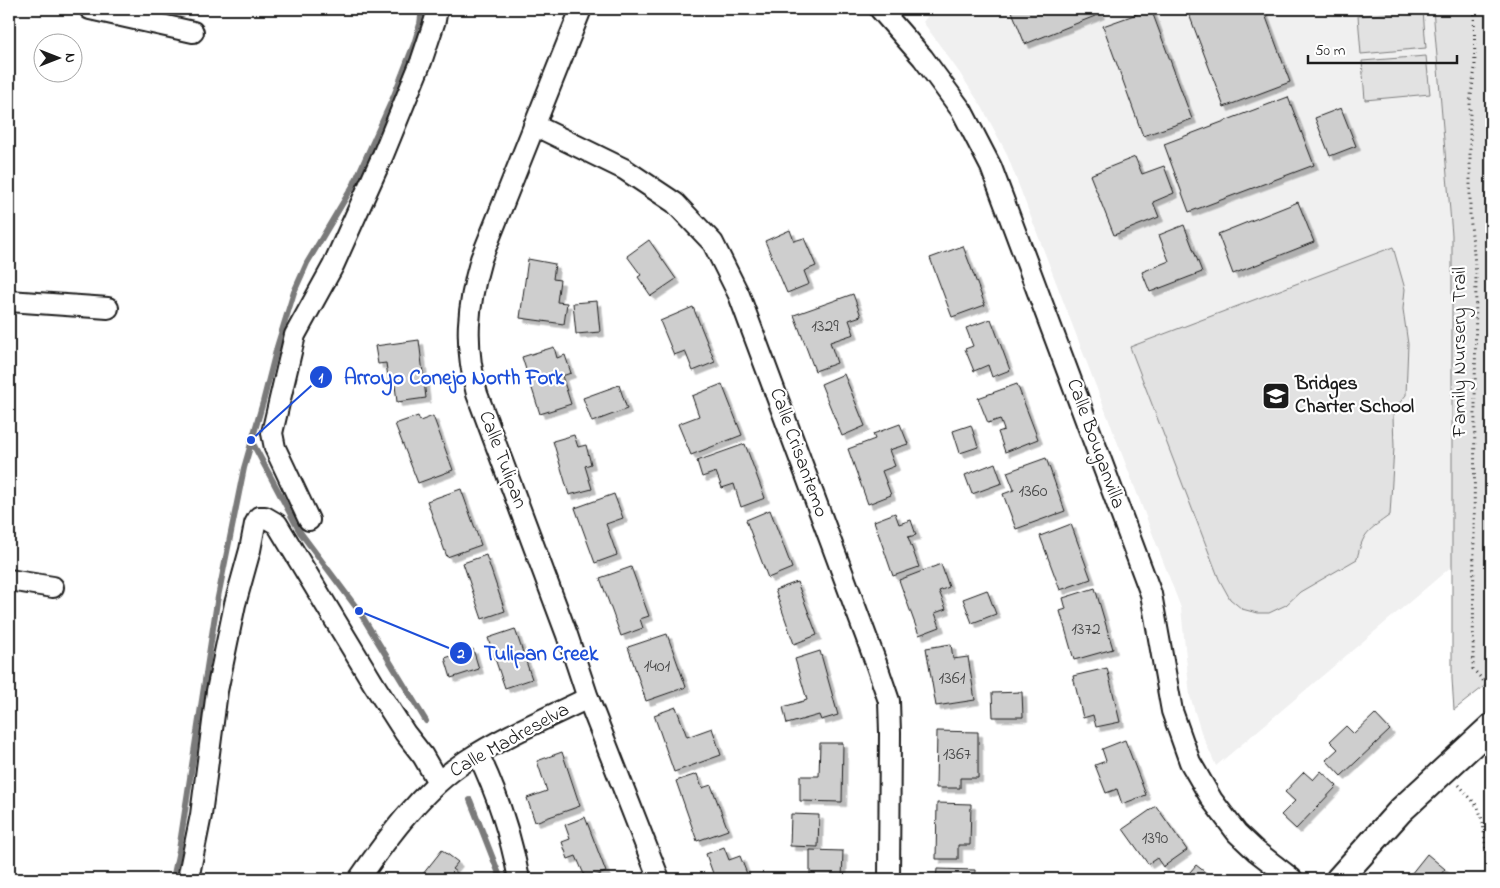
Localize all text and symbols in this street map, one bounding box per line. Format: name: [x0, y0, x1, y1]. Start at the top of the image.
north arrow: [32, 32, 82, 82]
scale bar: [1308, 32, 1456, 64]
text: 50 m: [1315, 40, 1346, 62]
text: N: [59, 53, 80, 63]
street label: Family Nursery Trail: [1446, 267, 1475, 438]
house number: 1329: [811, 314, 839, 340]
callout: Arroyo Conejo North Fork: [309, 359, 574, 395]
text: Arroyo Conejo North Fork: [344, 364, 565, 396]
text: 1: [319, 367, 324, 389]
place label: Bridges Charter School: [1294, 370, 1414, 422]
street label: Calle Bouganvilla: [1057, 375, 1132, 513]
school or university icon: Bridges Charter School: [1261, 381, 1291, 411]
street label: Calle Crisantemo: [761, 384, 835, 522]
street label: Calle Tulipan: [470, 407, 534, 513]
house number: 1360: [1019, 479, 1048, 505]
house number: 1372: [1071, 617, 1101, 643]
callout: Tulipan Creek: [448, 635, 608, 671]
text: Tulipan Creek: [484, 640, 599, 670]
text: 2: [456, 643, 465, 665]
house number: 1401: [644, 654, 671, 680]
house number: 1361: [939, 666, 966, 692]
street label: Calle Madreselva: [445, 696, 575, 786]
house number: 1367: [943, 742, 972, 768]
house number: 1390: [1142, 826, 1168, 852]

